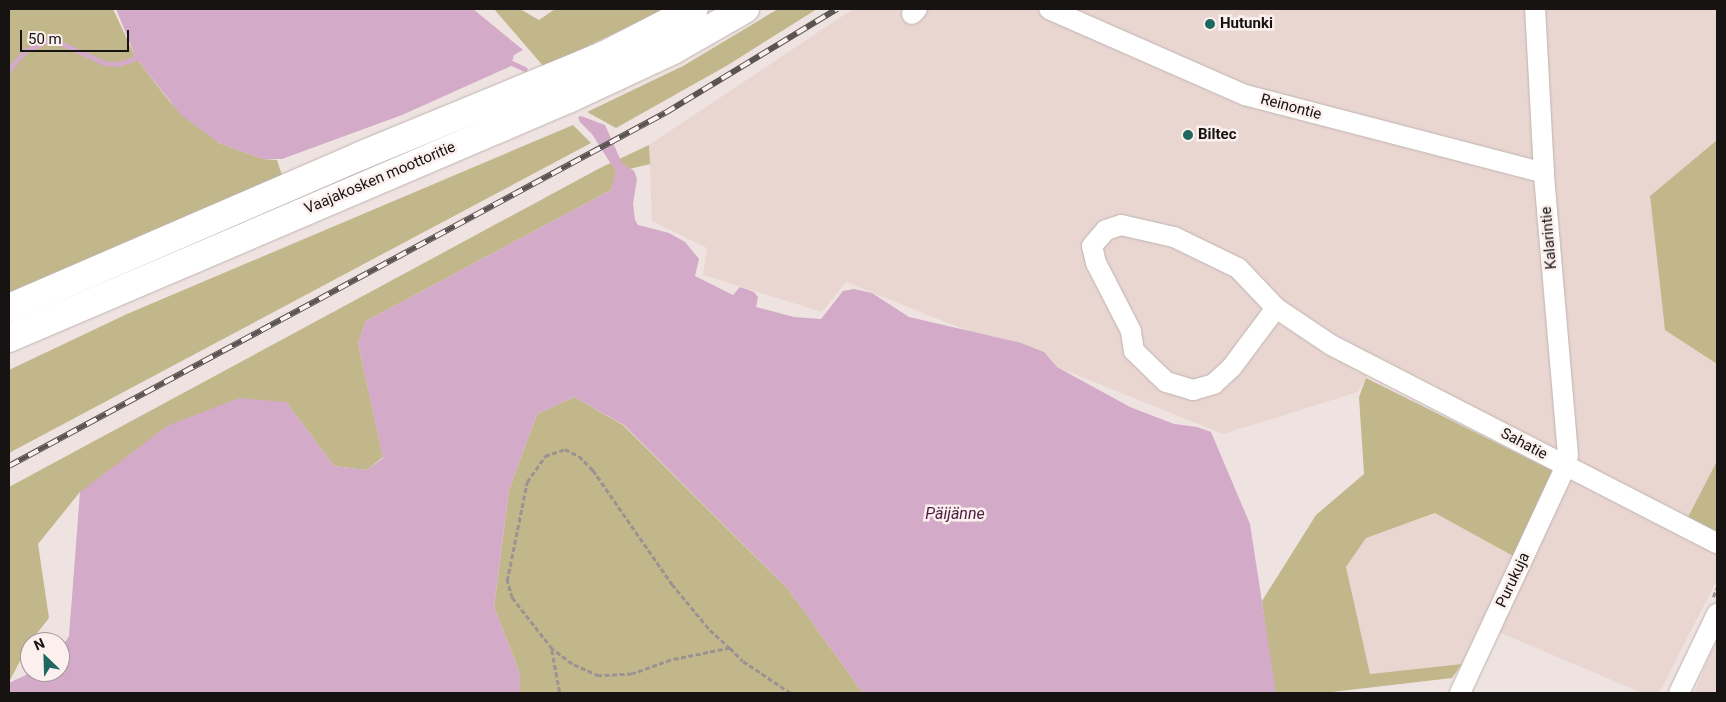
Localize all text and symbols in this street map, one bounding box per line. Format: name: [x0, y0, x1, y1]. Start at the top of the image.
place label: Hutunki: [1220, 15, 1273, 33]
marker: Hutunki: [1204, 18, 1216, 30]
scale bar: [22, 20, 131, 52]
text: 50 m: [28, 30, 62, 48]
street label: Reinontie: [1258, 90, 1324, 124]
place label: Biltec: [1198, 126, 1237, 144]
marker: Biltec: [1182, 129, 1194, 141]
street label: Vaajakosken moottoritie: [302, 138, 458, 218]
street label: Kalarintie: [1537, 206, 1561, 270]
street label: Sahatie: [1498, 424, 1550, 464]
water label: Päijänne: [925, 504, 985, 524]
street label: Purukuja: [1492, 550, 1534, 610]
north arrow: [20, 632, 70, 682]
text: N: [32, 635, 47, 654]

